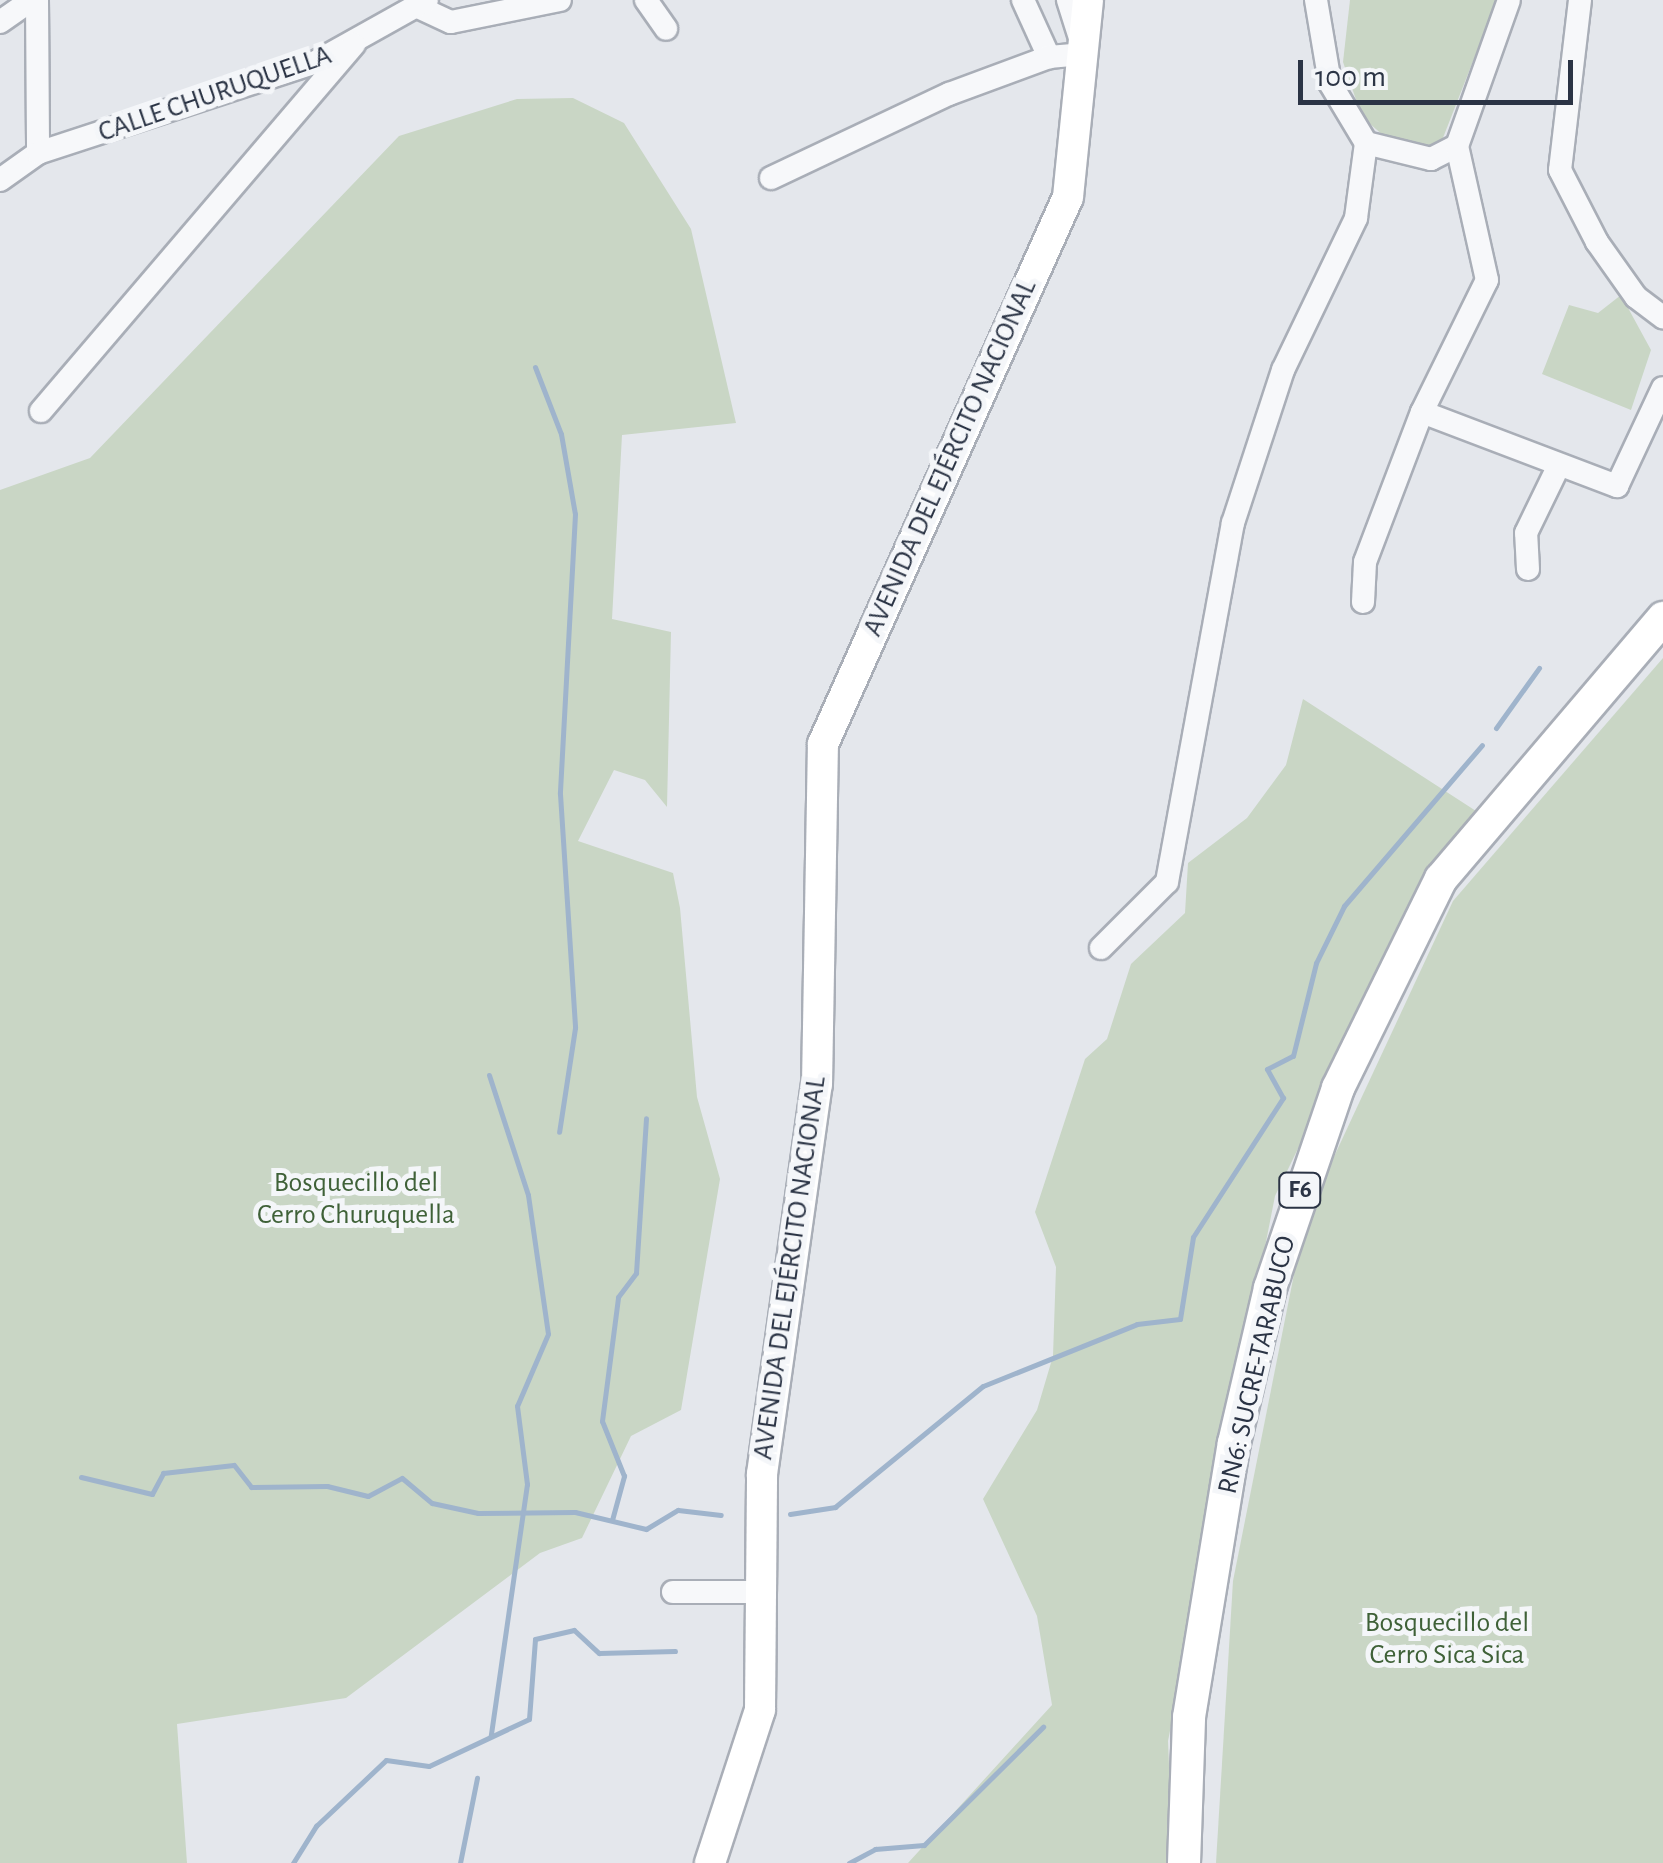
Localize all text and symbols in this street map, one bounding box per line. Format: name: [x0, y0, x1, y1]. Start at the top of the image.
street label: CALLE CHURUQUELLA: [94, 38, 336, 150]
scale bar: [1303, 40, 1578, 102]
text: 100 m: [1315, 62, 1386, 92]
street label: AVENIDA DEL EJÉRCITO NACIONAL: [856, 275, 1044, 641]
street label: AVENIDA DEL EJÉRCITO NACIONAL: [746, 1074, 834, 1462]
park label: Bosquecillo del Cerro Churuquella: [257, 1166, 455, 1232]
road number: F6: [1278, 1170, 1322, 1210]
street label: RN6: SUCRE-TARABUCO: [1211, 1233, 1303, 1497]
park label: Bosquecillo del Cerro Sica Sica: [1365, 1606, 1529, 1672]

